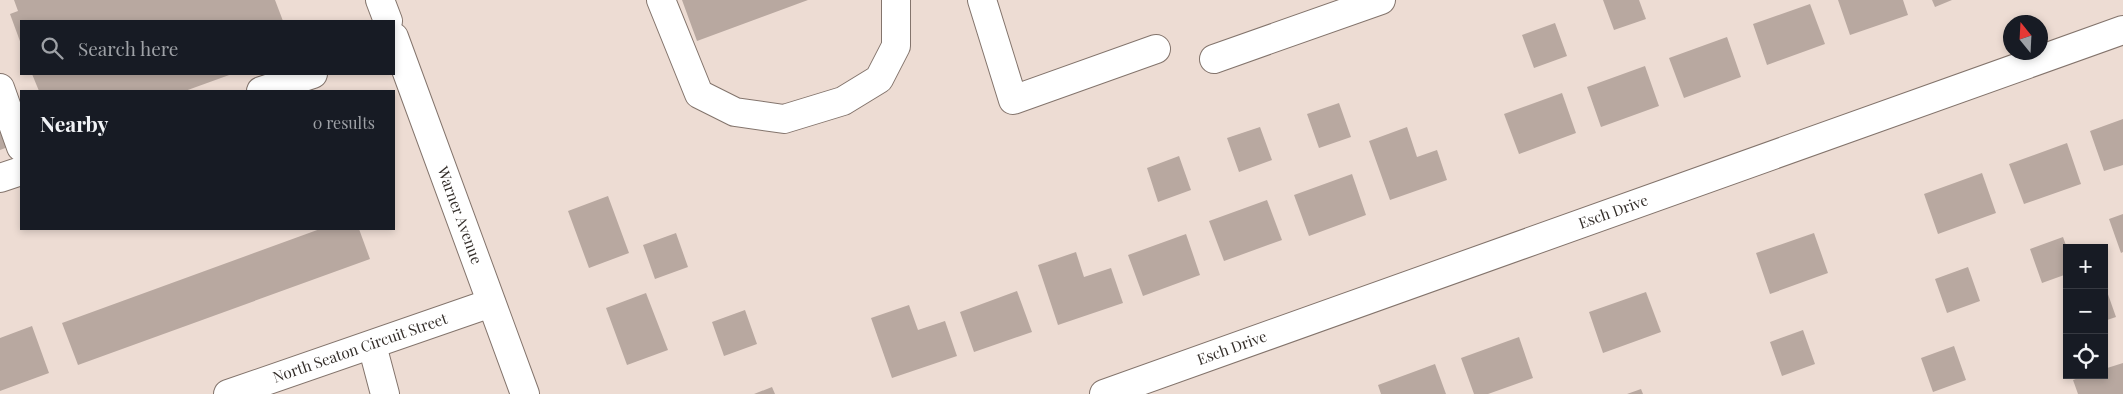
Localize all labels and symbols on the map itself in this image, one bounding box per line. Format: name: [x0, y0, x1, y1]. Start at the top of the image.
north arrow: [2003, 15, 2048, 60]
street label: Warner Avenue: [433, 162, 487, 267]
street label: Esch Drive: [1576, 189, 1651, 233]
street label: North Seaton Circuit Street: [270, 308, 450, 387]
street label: Esch Drive: [1194, 326, 1269, 369]

